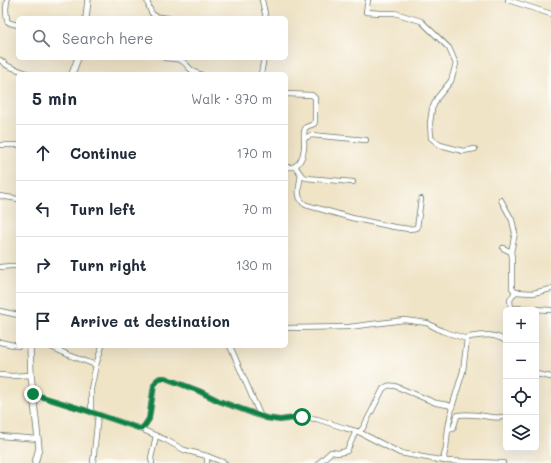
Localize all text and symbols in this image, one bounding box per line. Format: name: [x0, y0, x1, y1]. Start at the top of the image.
search box: [16, 16, 288, 60]
icon: search: [30, 27, 52, 49]
text: Search here: [62, 28, 153, 48]
text: 5 min: [32, 87, 77, 109]
text: Walk · 370 m: [191, 90, 272, 107]
icon: ahead: [32, 142, 54, 164]
text: Continue: [70, 143, 137, 163]
text: 170 m: [236, 144, 272, 161]
icon: left: [32, 198, 54, 220]
text: Turn left: [70, 199, 135, 219]
text: 70 m: [242, 200, 272, 217]
icon: right: [32, 254, 54, 276]
text: Turn right: [70, 255, 147, 275]
text: 130 m: [236, 256, 272, 273]
map controls: [503, 307, 539, 451]
button: +: [503, 307, 539, 343]
icon: arrive: [32, 310, 54, 332]
text: Arrive at destination: [70, 311, 230, 331]
button: −: [503, 343, 539, 379]
button: locate: [503, 379, 539, 415]
route end: [24, 385, 42, 403]
route start: [293, 408, 311, 426]
button: layers: [503, 415, 539, 451]

